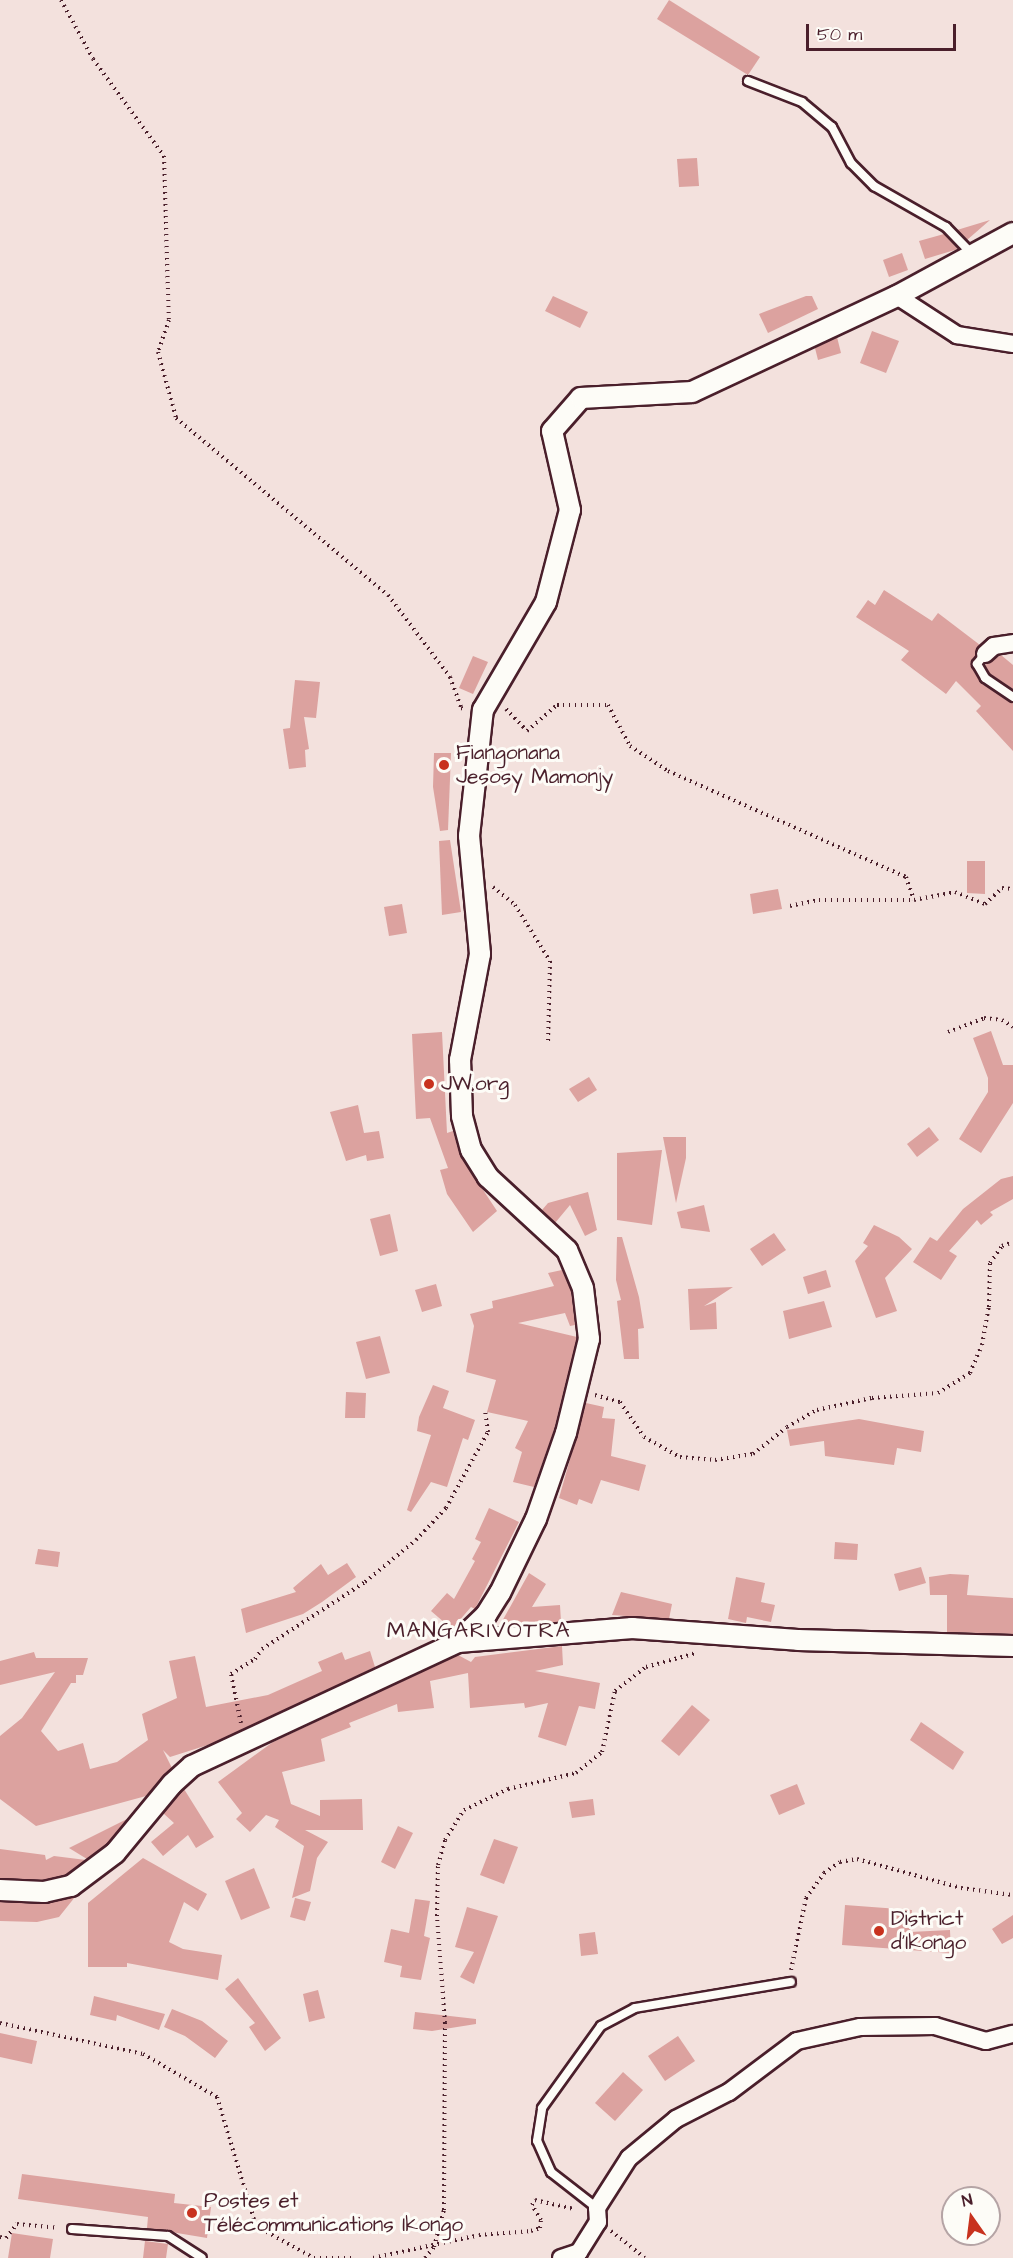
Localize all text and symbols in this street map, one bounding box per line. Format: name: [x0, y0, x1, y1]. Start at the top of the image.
scale bar: [809, 12, 959, 50]
text: 50 m: [817, 22, 862, 47]
place label: Fiangonana Jesosy Mamonjy: [456, 740, 613, 790]
marker: Fiangonana Jesosy Mamonjy: [437, 758, 451, 772]
place label: JW.org: [441, 1071, 509, 1097]
marker: JW.org: [422, 1077, 436, 1091]
district label: MANGARIVOTRA: [387, 1618, 571, 1644]
place label: District d'Ikongo: [891, 1906, 966, 1956]
marker: District d'Ikongo: [872, 1924, 886, 1938]
north arrow: [941, 2186, 1001, 2246]
place label: Postes et Télécommunications Ikongo: [204, 2188, 463, 2238]
text: N: [960, 2189, 975, 2212]
marker: Postes et Télécommunications Ikongo: [185, 2206, 199, 2220]

